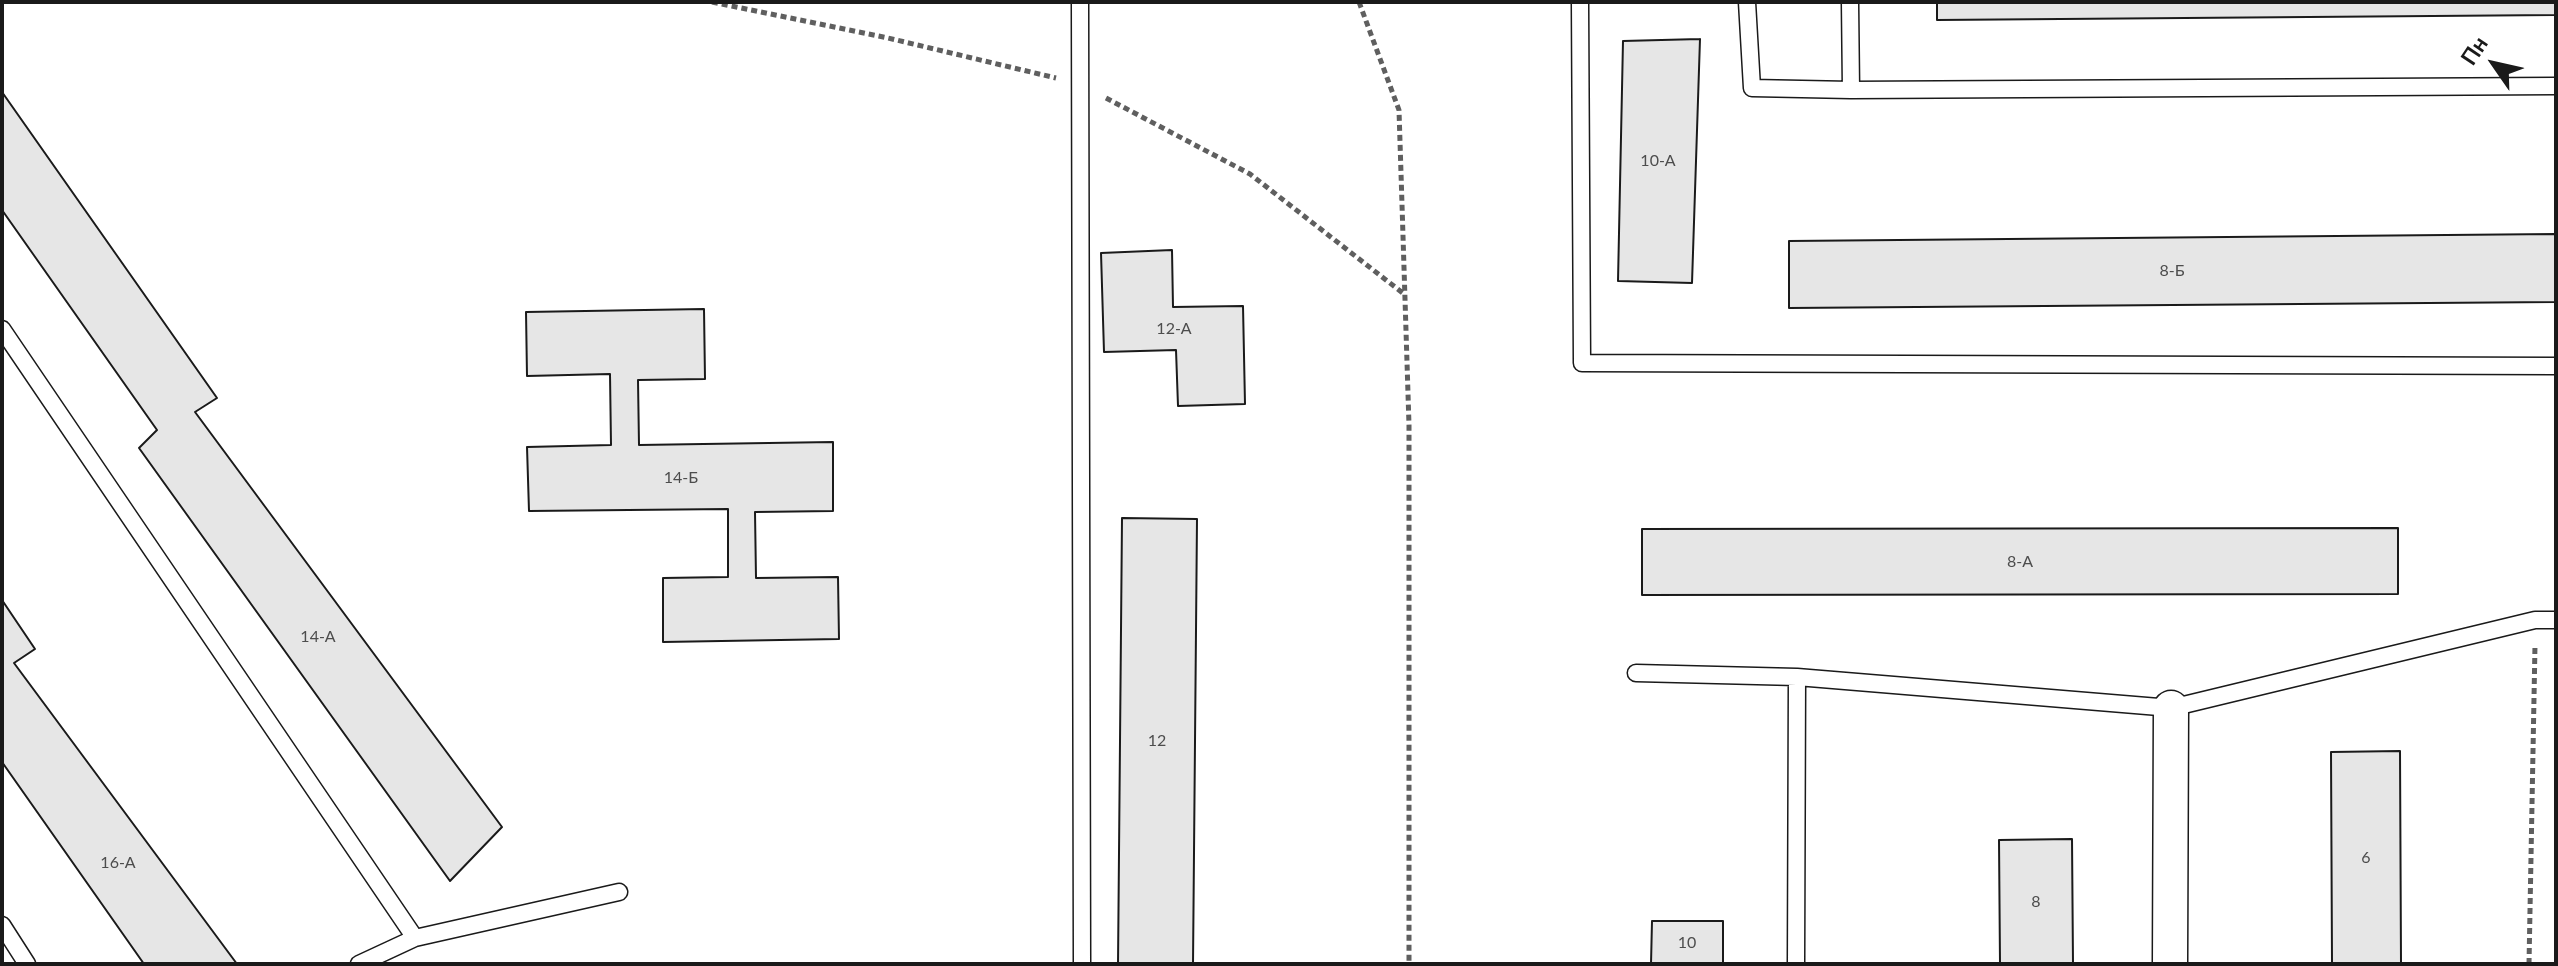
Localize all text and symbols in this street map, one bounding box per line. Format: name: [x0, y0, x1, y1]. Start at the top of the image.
north arrow: [2454, 24, 2534, 104]
text: Пн: [2454, 31, 2493, 70]
house number: 10-А: [1640, 151, 1676, 171]
house number: 8-Б: [2159, 261, 2185, 281]
house number: 12-А: [1156, 319, 1192, 339]
house number: 14-Б: [664, 468, 698, 488]
house number: 8-А: [2007, 552, 2033, 572]
house number: 14-А: [300, 627, 336, 647]
house number: 12: [1148, 731, 1166, 751]
house number: 6: [2361, 848, 2371, 868]
house number: 16-А: [100, 853, 136, 873]
house number: 8: [2031, 892, 2041, 912]
house number: 10: [1678, 933, 1696, 953]

